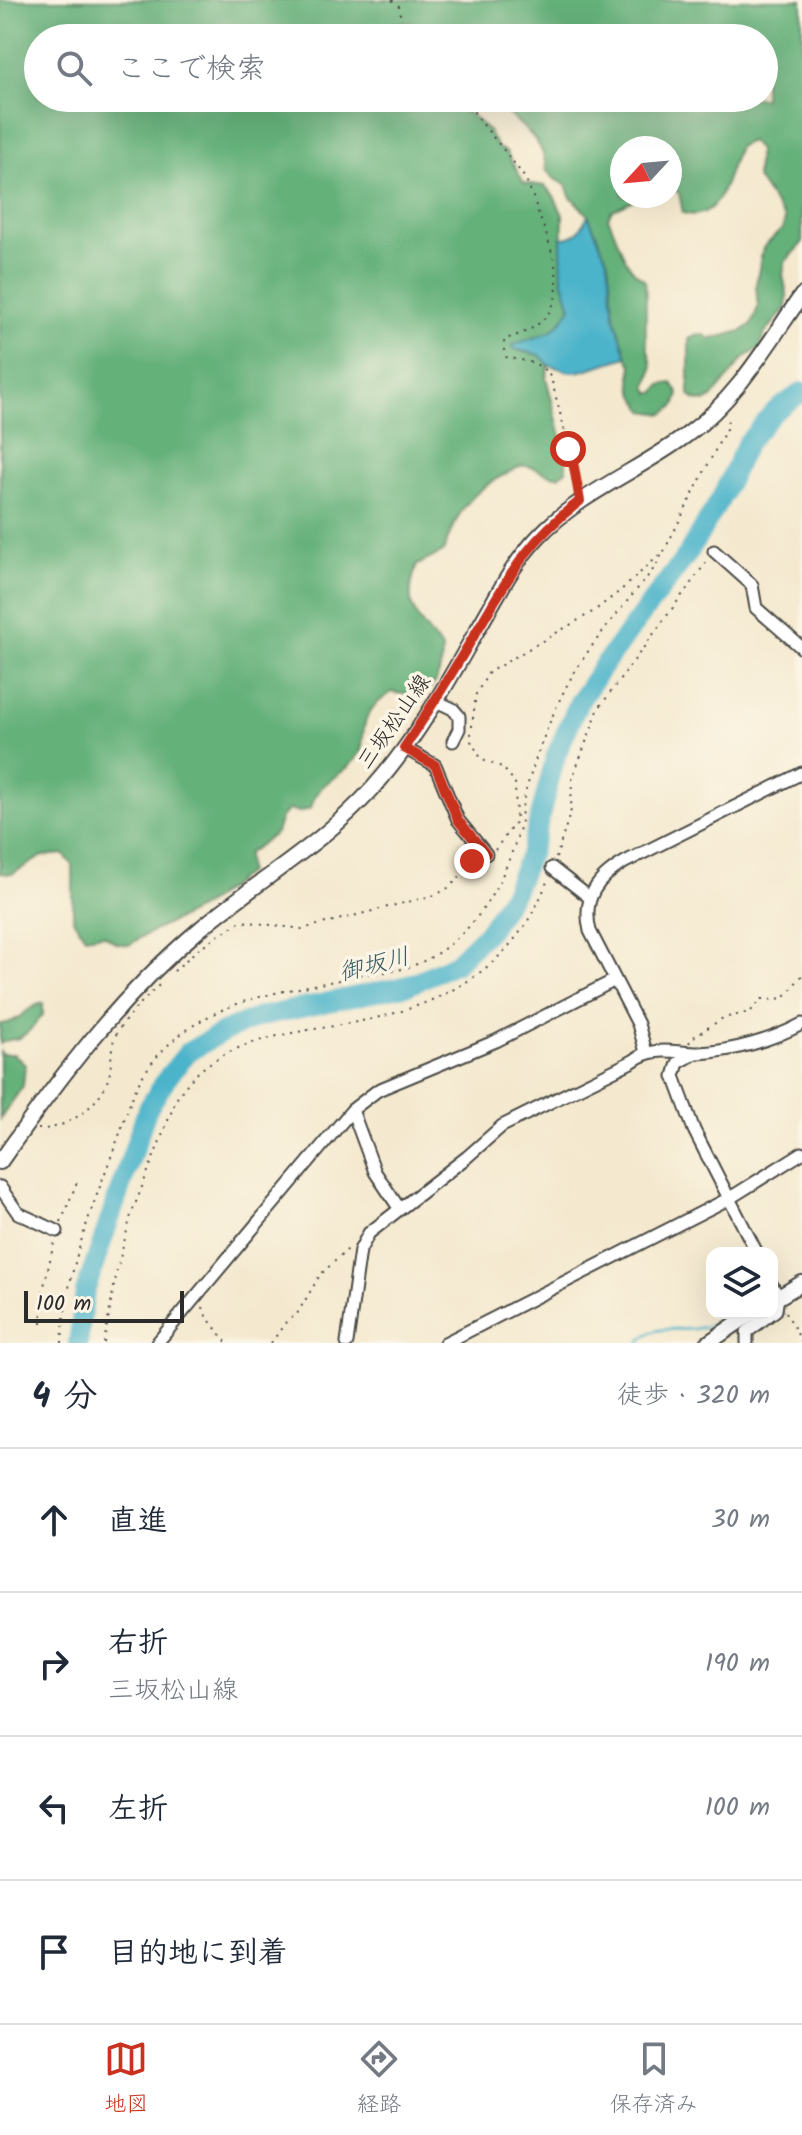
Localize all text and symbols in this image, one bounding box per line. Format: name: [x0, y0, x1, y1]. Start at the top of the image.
search box: [24, 24, 778, 112]
icon: search: [52, 46, 96, 90]
text: ここで検索: [116, 46, 266, 94]
north arrow: [610, 136, 682, 208]
route start: [550, 431, 586, 467]
street label: 三坂松山線: [349, 667, 441, 778]
route end: [454, 843, 490, 879]
water label: 御坂川: [335, 938, 414, 993]
map controls: [706, 1247, 778, 1319]
button: layers: [706, 1247, 778, 1319]
scale bar: [24, 1287, 184, 1323]
text: 100 m: [36, 1287, 91, 1322]
text: 4 分: [32, 1370, 98, 1424]
text: 徒歩 · 320 m: [617, 1375, 770, 1417]
icon: ahead: [32, 1498, 76, 1542]
text: 直進: [108, 1498, 168, 1546]
text: 30 m: [711, 1499, 770, 1541]
text: 右折: [108, 1620, 168, 1668]
icon: right: [32, 1642, 76, 1686]
text: 190 m: [705, 1643, 770, 1685]
text: 三坂松山線: [108, 1670, 238, 1712]
icon: left: [32, 1786, 76, 1830]
text: 左折: [108, 1786, 168, 1834]
text: 100 m: [705, 1787, 770, 1829]
icon: arrive: [32, 1930, 76, 1974]
text: 目的地に到着: [108, 1930, 288, 1978]
tab: 地図: [104, 2037, 148, 2123]
tab: 経路: [357, 2037, 401, 2123]
tab: 保存済み: [610, 2037, 698, 2123]

